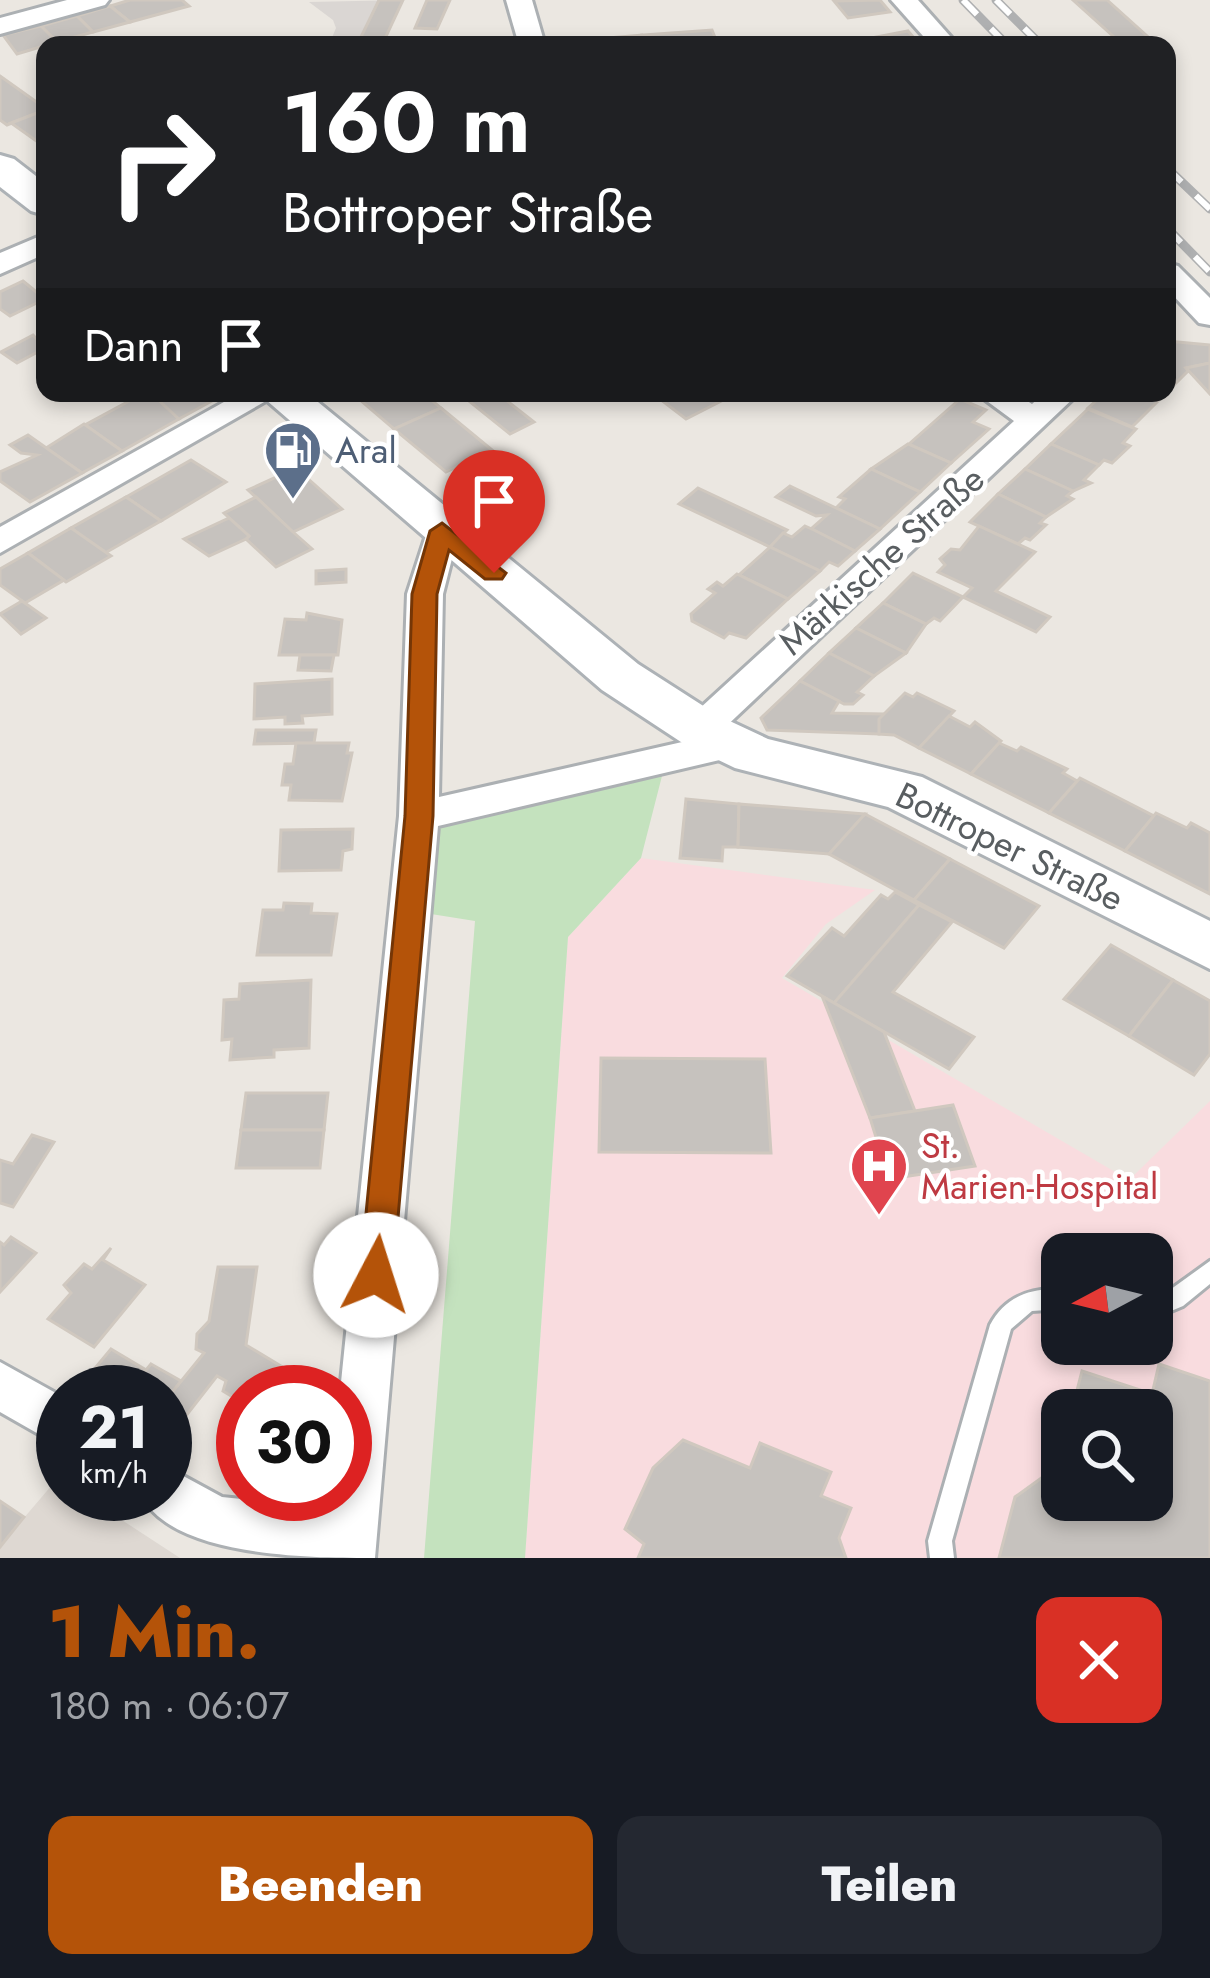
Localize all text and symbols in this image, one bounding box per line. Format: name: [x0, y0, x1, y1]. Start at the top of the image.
text: 160 m: [282, 62, 531, 184]
icon: right: [84, 84, 240, 240]
text: Bottroper Straße: [282, 174, 653, 252]
icon: arrive: [208, 312, 274, 378]
text: Dann: [84, 313, 184, 378]
fuel station icon: Aral: [262, 419, 324, 501]
place label: Aral: [335, 424, 397, 476]
pin: [443, 450, 545, 573]
street label: Märkische Straße: [767, 453, 995, 667]
icon: arrive: [461, 468, 527, 534]
street label: Bottroper Straße: [887, 768, 1133, 924]
place label: St. Marien-Hospital: [921, 1119, 1158, 1212]
hospital icon: St. Marien-Hospital: [848, 1135, 910, 1217]
position arrow: [313, 1212, 439, 1338]
north arrow: [1041, 1233, 1173, 1365]
map controls: [1041, 1233, 1173, 1521]
speed limit sign: 30: [216, 1365, 372, 1521]
text: 21: [79, 1384, 149, 1471]
button: search: [1041, 1389, 1173, 1521]
text: km/h: [80, 1451, 148, 1494]
text: 1 Min.: [48, 1580, 260, 1684]
button: close: [1036, 1597, 1162, 1723]
text: 180 m · 06:07: [48, 1677, 289, 1734]
button: Beenden: [48, 1816, 593, 1954]
button: Teilen: [617, 1816, 1162, 1954]

